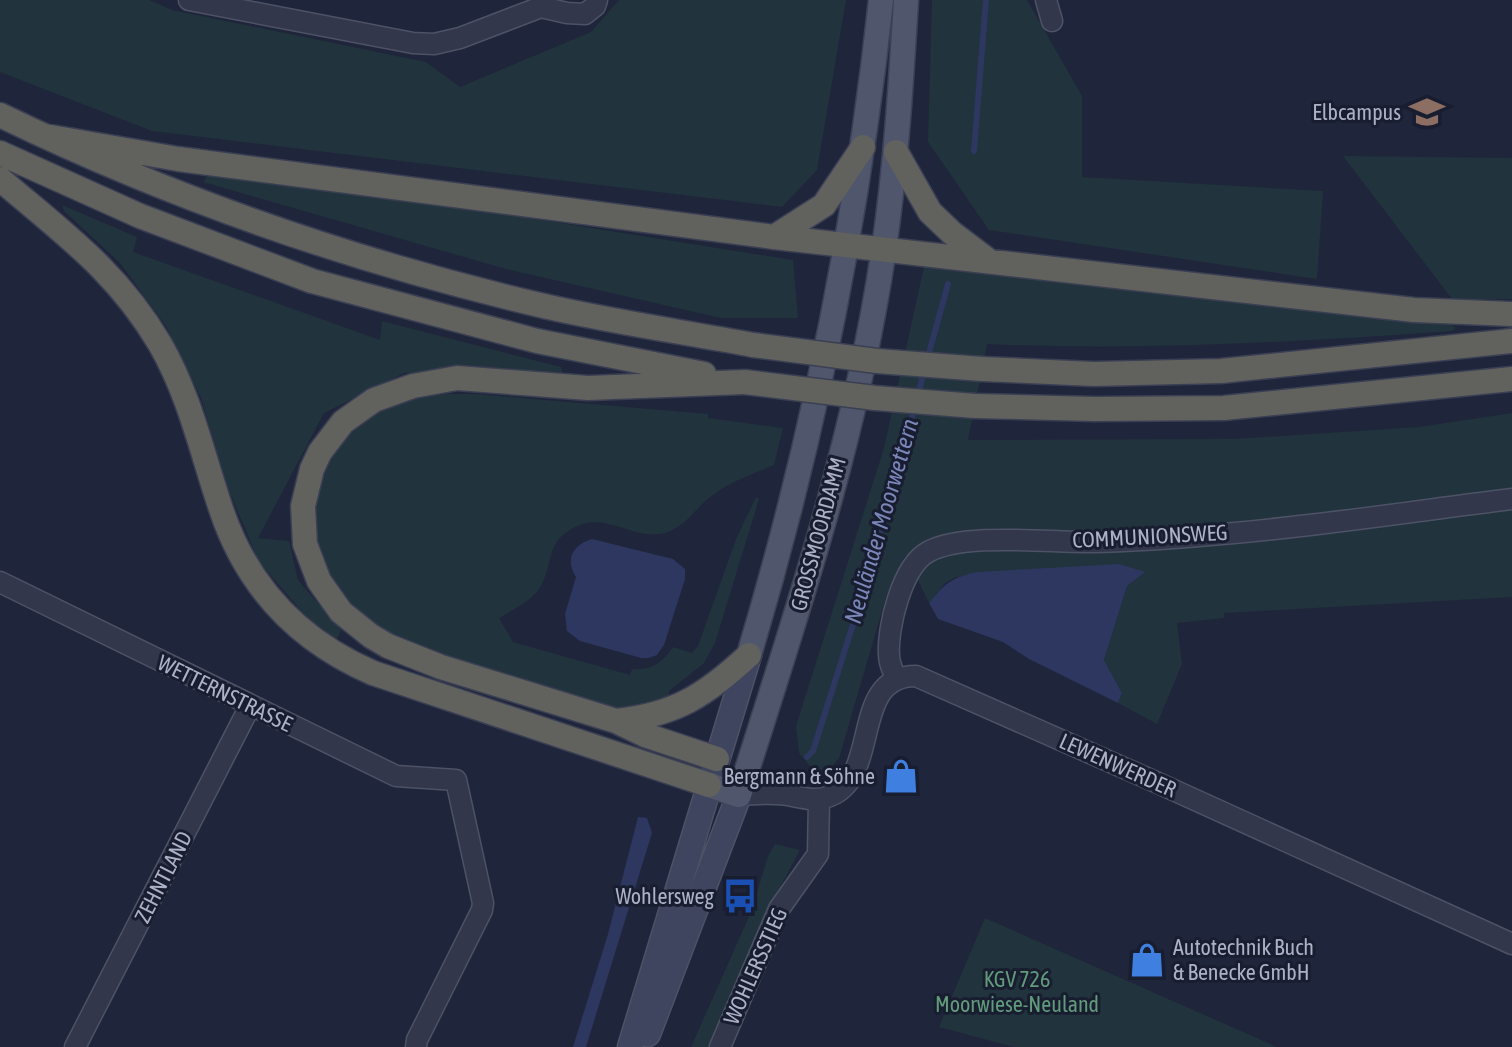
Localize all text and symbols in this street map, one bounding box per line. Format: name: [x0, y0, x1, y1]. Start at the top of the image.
school or university icon: Elbcampus: [1408, 93, 1446, 131]
place label: Elbcampus: [1312, 99, 1401, 125]
water label: Neuländer Moorwettern: [839, 415, 923, 627]
street label: GROSSMOORDAMM: [785, 454, 851, 614]
street label: COMMUNIONSWEG: [1072, 519, 1228, 553]
street label: WETTERNSTRASSE: [153, 649, 297, 737]
street label: LEWENWERDER: [1056, 728, 1180, 802]
shop icon: Bergmann & Söhne: [882, 757, 920, 795]
place label: Bergmann & Söhne: [724, 763, 875, 789]
street label: ZEHNTLAND: [129, 827, 197, 927]
bus stop icon: Wohlersweg: [721, 877, 759, 915]
place label: Wohlersweg: [615, 883, 715, 909]
street label: WOHLERSSTIEG: [718, 904, 792, 1028]
place label: Autotechnik Buch & Benecke GmbH: [1173, 934, 1314, 985]
shop icon: Autotechnik Buch & Benecke GmbH: [1128, 941, 1166, 979]
park label: KGV 726 Moorwiese-Neuland: [935, 966, 1099, 1017]

